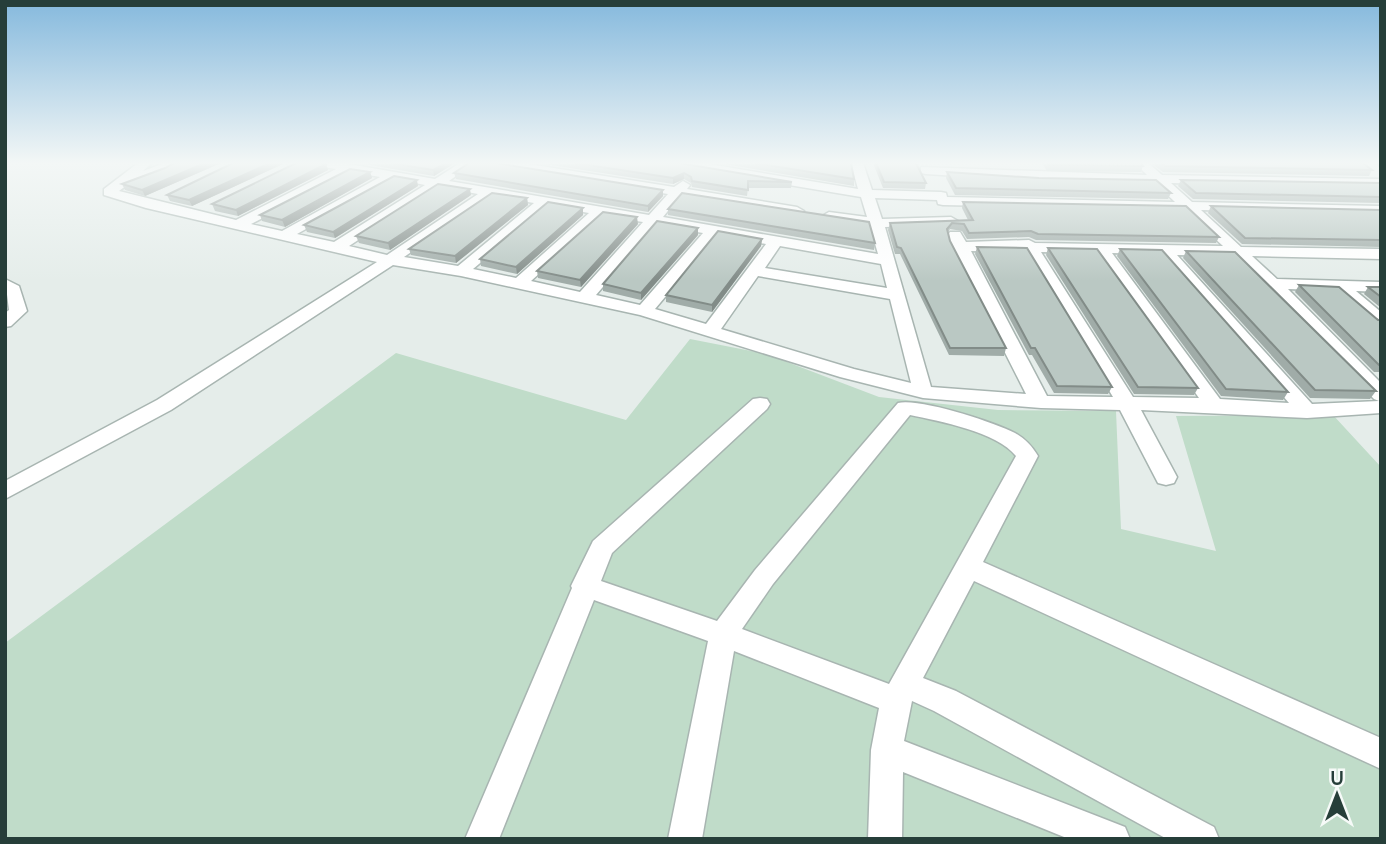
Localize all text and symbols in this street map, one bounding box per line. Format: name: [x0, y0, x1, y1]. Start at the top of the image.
north arrow: [1302, 760, 1372, 830]
text: U: [1330, 767, 1344, 790]

